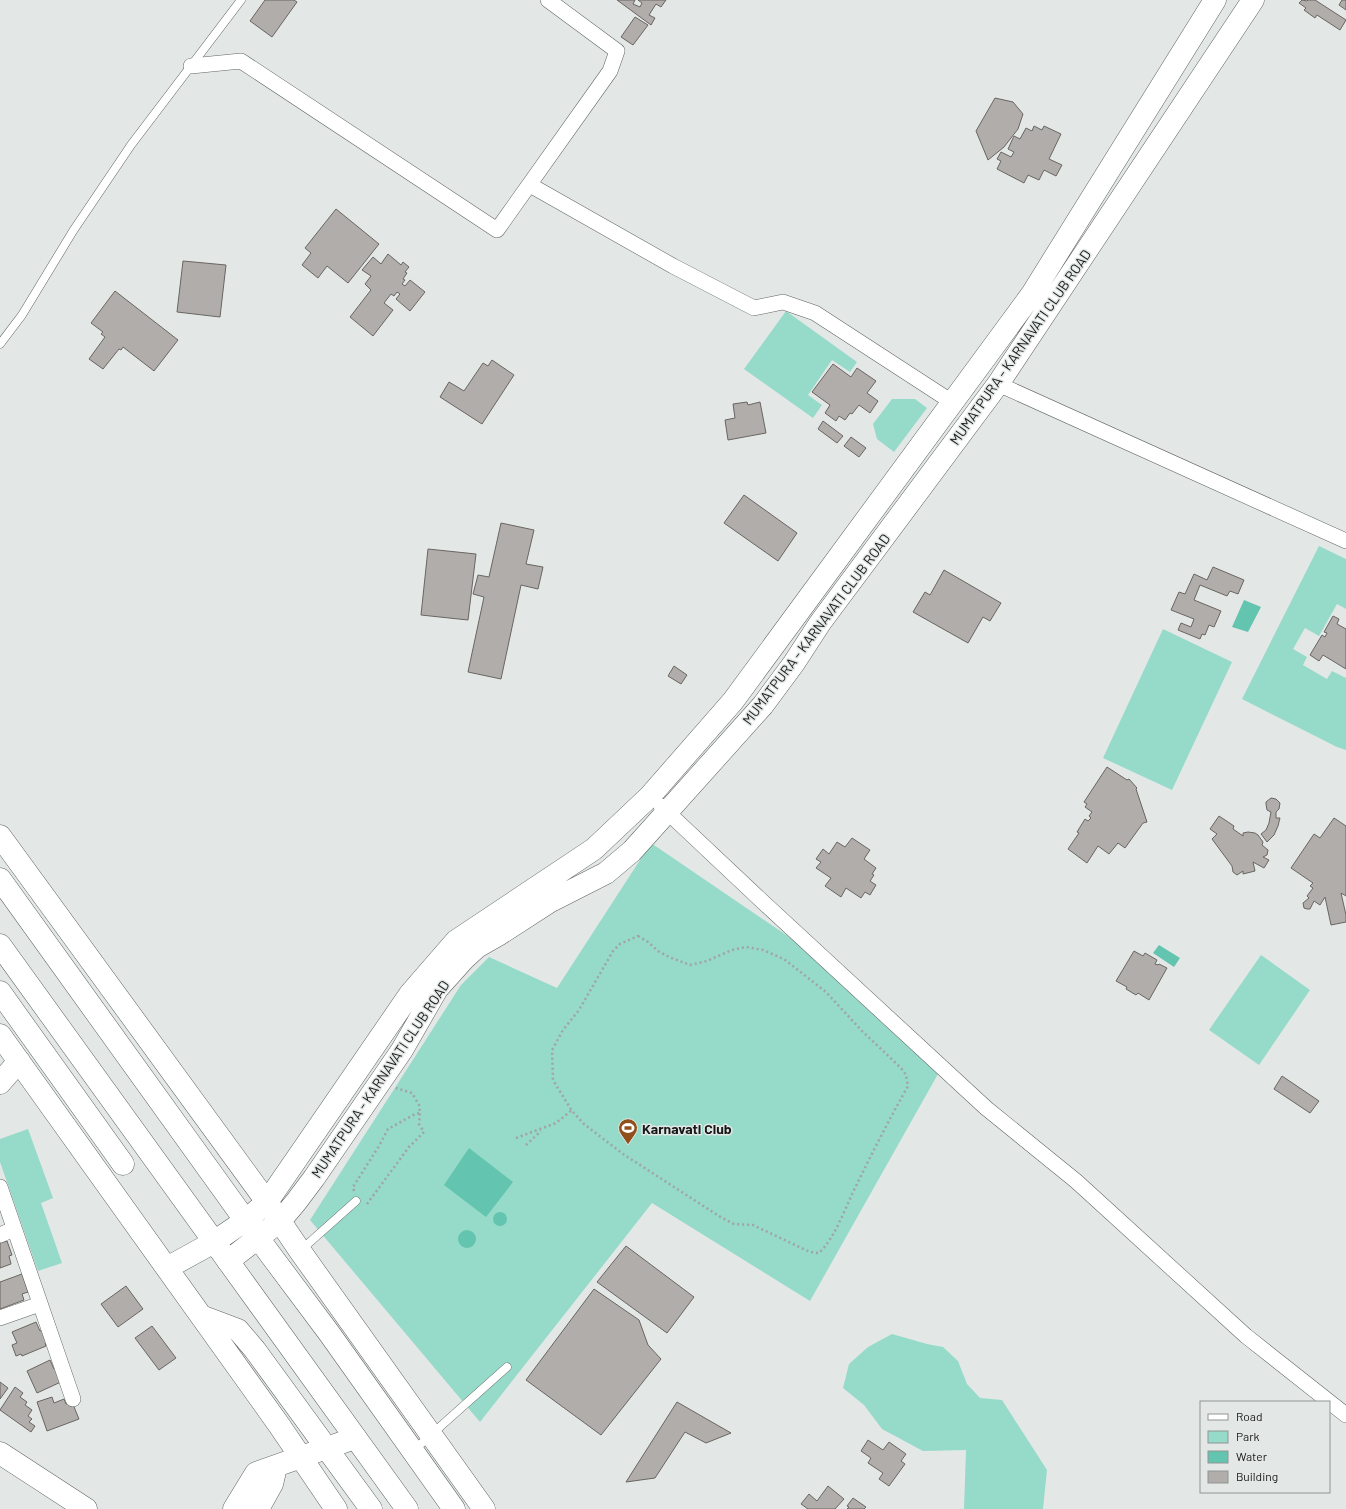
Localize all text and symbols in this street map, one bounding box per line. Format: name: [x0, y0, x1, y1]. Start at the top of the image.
street label: MUMATPURA - KARNAVATI CLUB ROAD: [946, 246, 1094, 448]
street label: MUMATPURA - KARNAVATI CLUB ROAD: [739, 530, 893, 728]
street label: MUMATPURA - KARNAVATI CLUB ROAD: [307, 977, 453, 1181]
sports icon: Karnavati Club: [617, 1117, 639, 1145]
place label: Karnavati Club: [642, 1120, 732, 1137]
legend: [1200, 1401, 1330, 1493]
text: Road: [1236, 1409, 1263, 1423]
text: Park: [1236, 1429, 1260, 1443]
text: Water: [1236, 1449, 1268, 1463]
text: Building: [1236, 1469, 1278, 1483]

